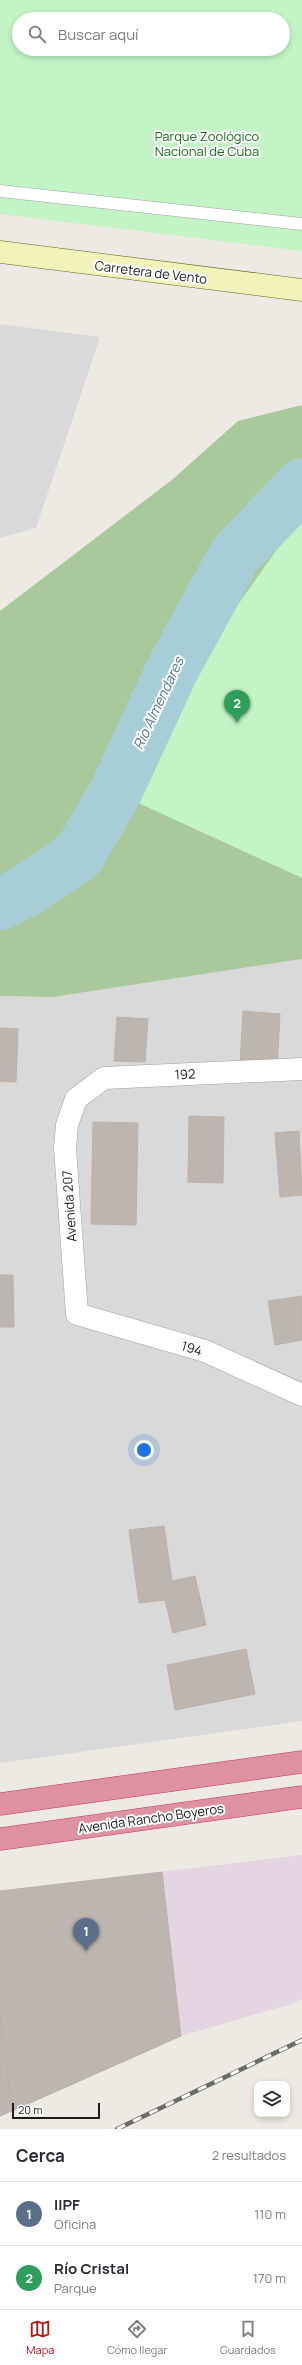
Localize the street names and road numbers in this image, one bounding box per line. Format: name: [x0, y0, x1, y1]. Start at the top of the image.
street label: Carretera de Vento: [94, 256, 208, 288]
street label: 192: [174, 1064, 196, 1084]
street label: Avenida 207: [58, 1170, 80, 1242]
street label: 194: [179, 1336, 205, 1360]
street label: Avenida Rancho Boyeros: [77, 1799, 225, 1837]

